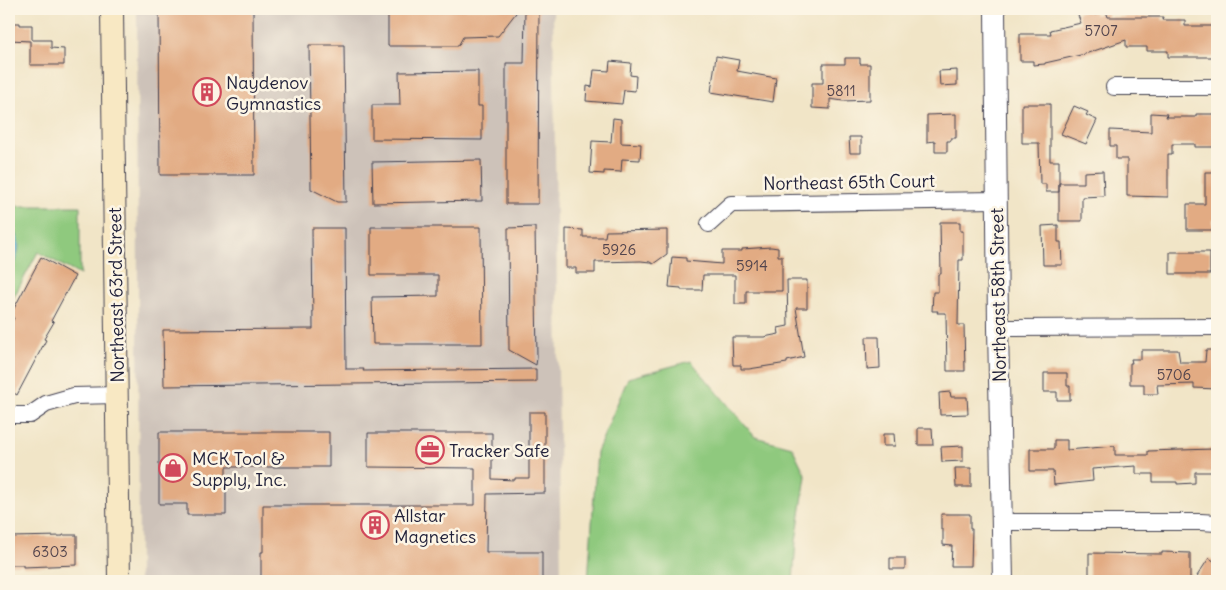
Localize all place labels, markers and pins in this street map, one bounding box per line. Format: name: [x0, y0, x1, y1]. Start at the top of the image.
place label: Naydenov Gymnastics: [226, 71, 321, 115]
building icon: Naydenov Gymnastics: [192, 77, 222, 107]
office icon: Tracker Safe: [415, 435, 445, 465]
place label: Tracker Safe: [449, 439, 549, 462]
place label: MCK Tool & Supply, Inc.: [192, 447, 286, 491]
shop icon: MCK Tool & Supply, Inc.: [158, 453, 188, 483]
place label: Allstar Magnetics: [394, 504, 476, 548]
building icon: Allstar Magnetics: [360, 510, 390, 540]

